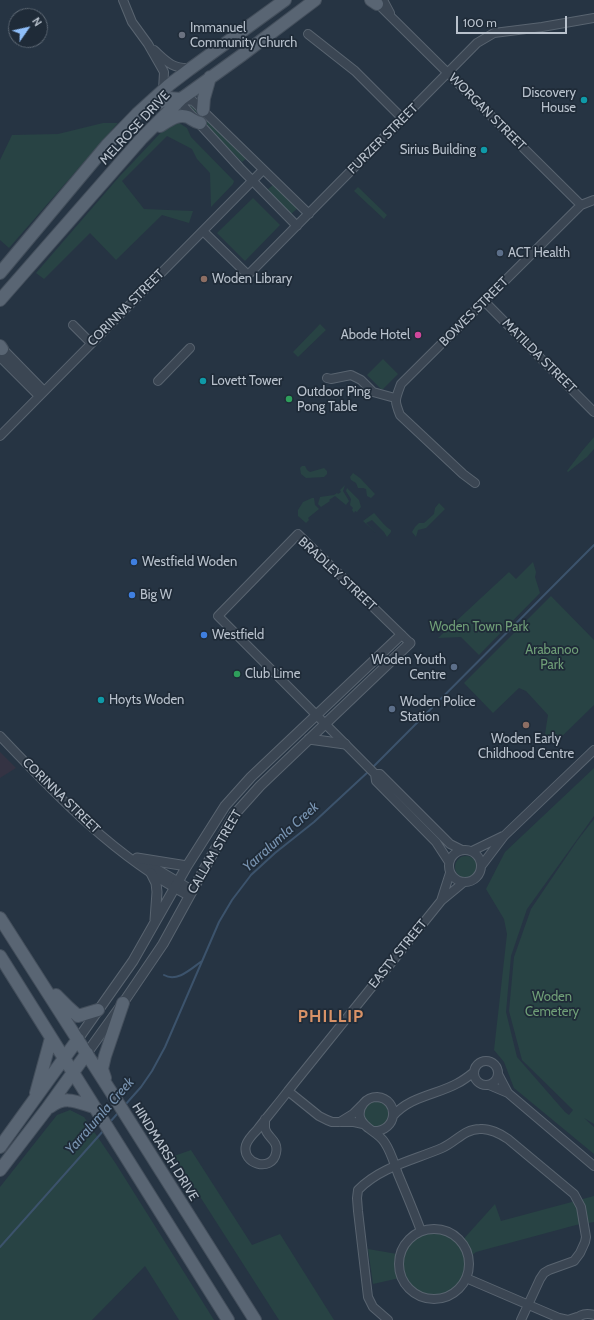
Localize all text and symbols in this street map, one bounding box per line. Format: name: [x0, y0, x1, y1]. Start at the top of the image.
north arrow: [8, 8, 48, 48]
scale bar: [458, 8, 569, 34]
text: N: [29, 15, 45, 29]
text: 100 m: [463, 15, 497, 30]
place label: Immanuel Community Church: [190, 20, 297, 51]
marker: Immanuel Community Church: [177, 30, 187, 40]
street label: WORGAN STREET: [445, 70, 529, 154]
place label: Discovery House: [522, 85, 576, 116]
street label: MELROSE DRIVE: [97, 88, 173, 168]
marker: Discovery House: [579, 95, 589, 105]
street label: FURZER STREET: [345, 101, 421, 177]
place label: Sirius Building: [400, 142, 476, 158]
marker: Sirius Building: [479, 145, 489, 155]
place label: ACT Health: [508, 245, 570, 261]
marker: ACT Health: [495, 248, 505, 258]
street label: CORINNA STREET: [84, 266, 168, 350]
place label: Woden Library: [212, 271, 292, 287]
marker: Woden Library: [199, 274, 209, 284]
street label: BOWES STREET: [436, 274, 512, 350]
street label: MATILDA STREET: [499, 316, 579, 396]
place label: Abode Hotel: [341, 327, 410, 343]
marker: Abode Hotel: [413, 330, 423, 340]
place label: Lovett Tower: [211, 373, 282, 389]
marker: Lovett Tower: [198, 376, 208, 386]
place label: Outdoor Ping Pong Table: [297, 384, 370, 415]
marker: Outdoor Ping Pong Table: [284, 394, 294, 404]
street label: BRADLEY STREET: [295, 534, 379, 614]
place label: Westfield Woden: [142, 554, 237, 570]
marker: Westfield Woden: [129, 557, 139, 567]
place label: Big W: [140, 587, 172, 603]
marker: Big W: [127, 590, 137, 600]
park label: Woden Town Park: [429, 619, 529, 635]
place label: Westfield: [212, 627, 264, 643]
marker: Westfield: [199, 630, 209, 640]
park label: Arabanoo Park: [525, 642, 579, 673]
place label: Woden Youth Centre: [371, 652, 446, 683]
marker: Woden Youth Centre: [449, 662, 459, 672]
place label: Club Lime: [245, 666, 300, 682]
marker: Club Lime: [232, 669, 242, 679]
place label: Hoyts Woden: [109, 692, 184, 708]
place label: Woden Police Station: [400, 694, 476, 725]
marker: Hoyts Woden: [96, 695, 106, 705]
marker: Woden Police Station: [387, 704, 397, 714]
marker: Woden Early Childhood Centre: [521, 720, 531, 730]
place label: Woden Early Childhood Centre: [478, 731, 574, 762]
street label: CORINNA STREET: [19, 755, 103, 837]
water label: Yarralumla Creek: [240, 799, 322, 875]
street label: CALLAM STREET: [185, 807, 245, 897]
street label: EASTY STREET: [366, 917, 430, 991]
park label: Woden Cemetery: [525, 989, 579, 1020]
district label: PHILLIP: [298, 1007, 364, 1027]
water label: Yarralumla Creek: [62, 1074, 138, 1158]
street label: HINDMARSH DRIVE: [128, 1100, 202, 1204]

